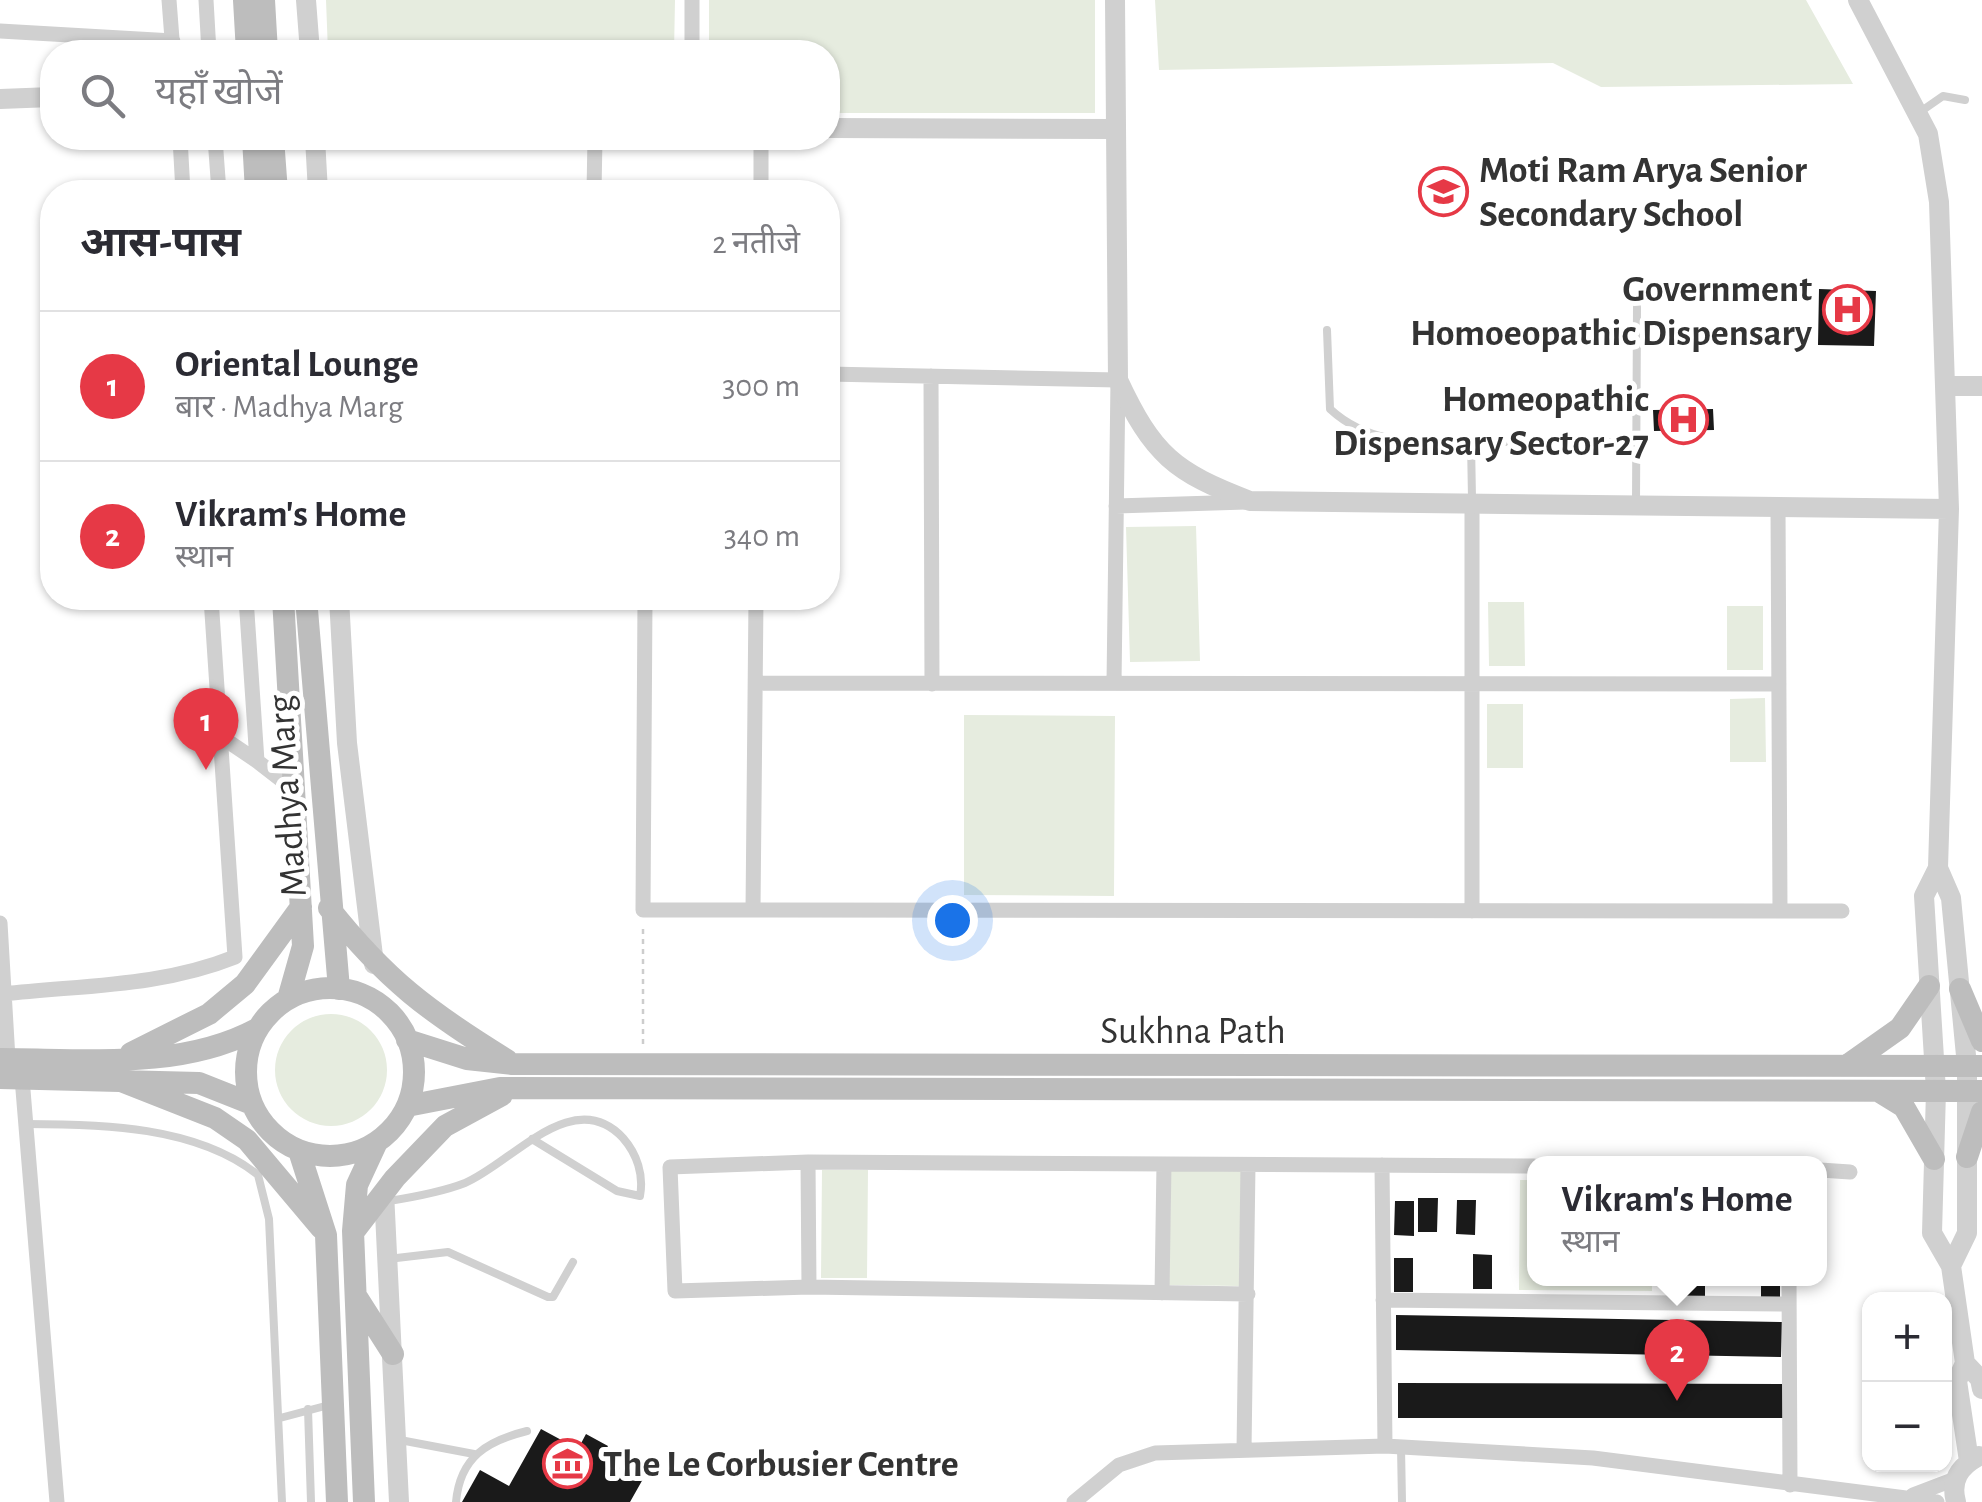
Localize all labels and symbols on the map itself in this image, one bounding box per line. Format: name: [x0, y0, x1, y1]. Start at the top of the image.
place label: Moti Ram Arya Senior Secondary School: [1479, 152, 1808, 234]
school or university icon: Moti Ram Arya Senior Secondary School: [1418, 165, 1470, 217]
place label: Government Homoeopathic Dispensary: [1410, 271, 1812, 353]
hospital icon: Government Homoeopathic Dispensary: [1821, 284, 1873, 336]
place label: Homeopathic Dispensary Sector-27: [1333, 381, 1649, 463]
hospital icon: Homeopathic Dispensary Sector-27: [1658, 394, 1710, 446]
pin: 1: [174, 688, 238, 770]
street label: Madhya Marg: [262, 693, 314, 898]
your location: [927, 895, 978, 946]
street label: Sukhna Path: [1100, 1013, 1286, 1051]
pin: 2: [1644, 1318, 1710, 1401]
museum icon: The Le Corbusier Centre: [542, 1437, 594, 1489]
place label: The Le Corbusier Centre: [603, 1446, 959, 1484]

